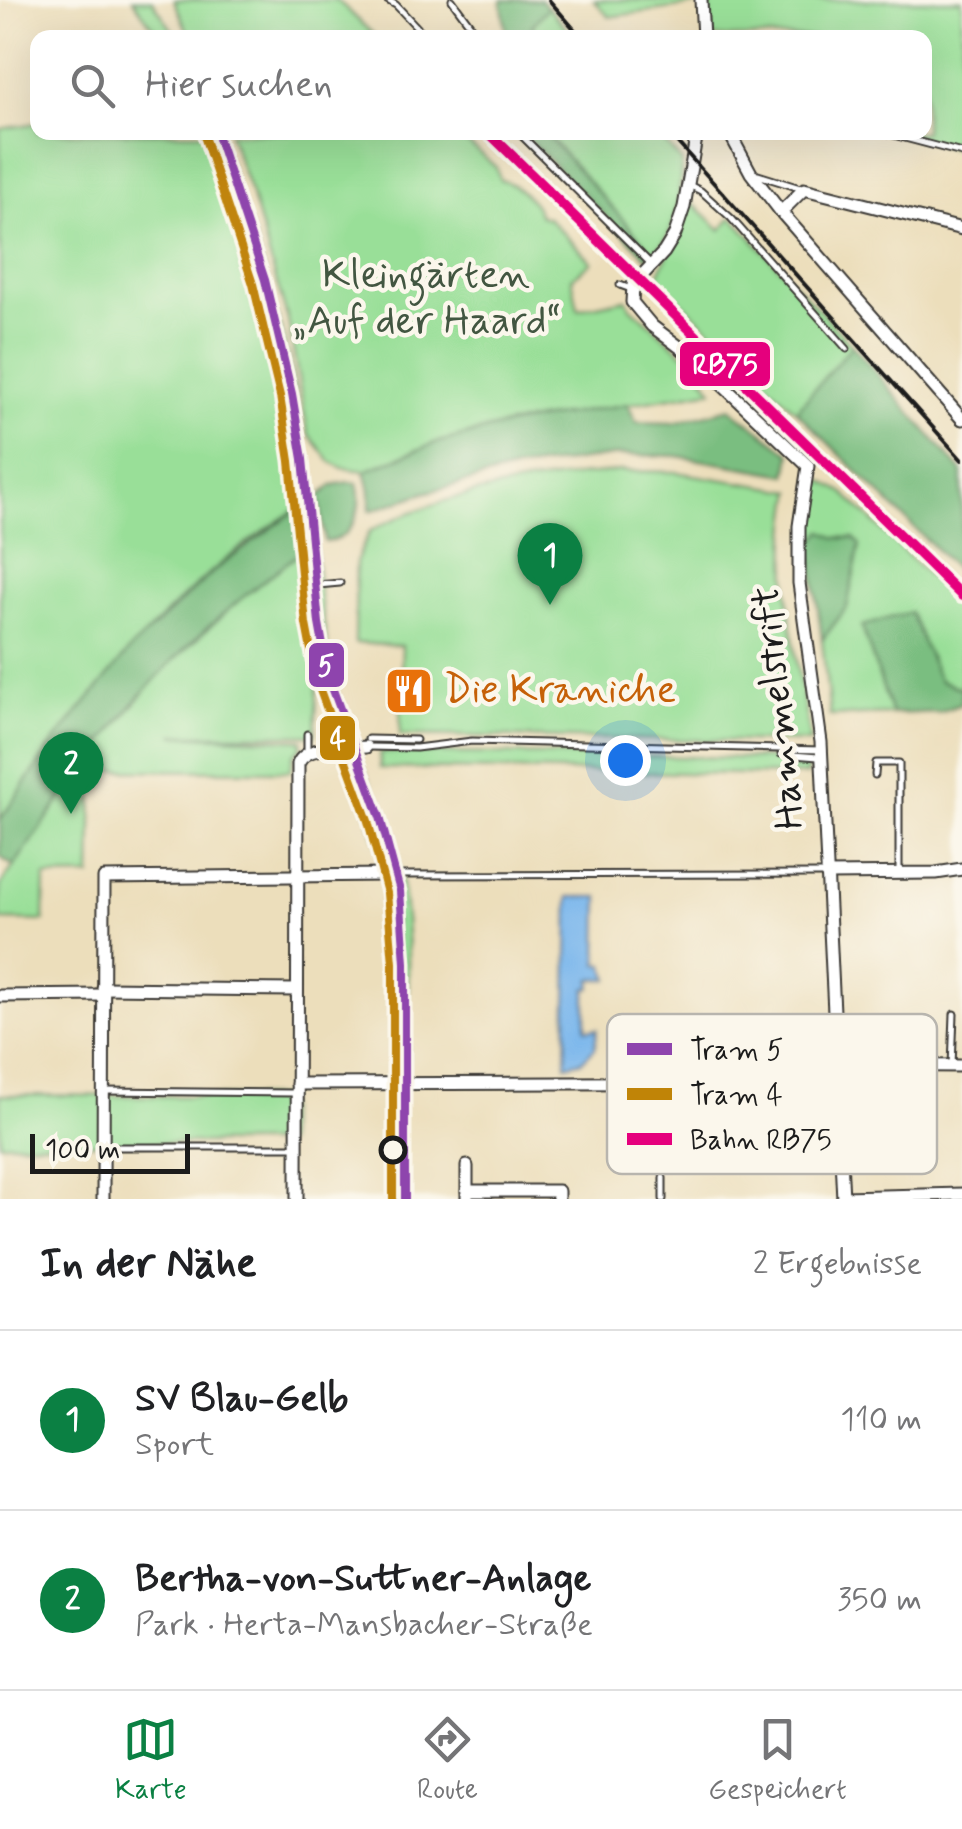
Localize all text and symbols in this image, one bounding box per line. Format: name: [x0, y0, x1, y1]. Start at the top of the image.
search box: [30, 30, 932, 140]
icon: search: [65, 58, 120, 113]
text: Hier suchen: [145, 61, 333, 110]
park label: Kleingärten „Auf der Haard“: [291, 250, 561, 348]
line badge: RB75: [678, 340, 772, 388]
text: RB75: [692, 348, 758, 385]
pin: 1: [518, 522, 582, 605]
street label: Hammelstrift: [740, 584, 818, 832]
line badge: 5: [307, 641, 346, 689]
text: 5: [318, 649, 335, 686]
restaurant icon: Die Kraniche: [383, 665, 435, 717]
place label: Die Kraniche: [444, 665, 676, 717]
line badge: 4: [318, 714, 357, 762]
text: 4: [330, 722, 347, 759]
pin: 2: [38, 732, 104, 814]
your location: [600, 735, 651, 786]
legend: [607, 1014, 937, 1174]
text: Tram 5: [690, 1033, 783, 1070]
text: Tram 4: [690, 1078, 783, 1115]
text: Bahn RB75: [690, 1123, 832, 1160]
scale bar: [30, 1129, 190, 1174]
text: 100 m: [45, 1133, 120, 1170]
unlabelled marker: [380, 1137, 406, 1163]
text: In der Nähe: [40, 1237, 257, 1292]
text: 2 Ergebnisse: [753, 1243, 922, 1285]
text: SV Blau-Gelb: [135, 1375, 348, 1424]
text: 1: [65, 1399, 80, 1441]
text: 110 m: [841, 1399, 922, 1441]
text: Sport: [135, 1424, 214, 1466]
text: Bertha-von-Suttner-Anlage: [135, 1555, 591, 1604]
text: 2: [65, 1579, 80, 1621]
text: 350 m: [837, 1579, 922, 1621]
text: Park · Herta-Mansbacher-Straße: [135, 1604, 593, 1646]
tab: Karte: [115, 1712, 187, 1809]
tab: Route: [417, 1712, 478, 1809]
tab: Gespeichert: [708, 1712, 847, 1809]

